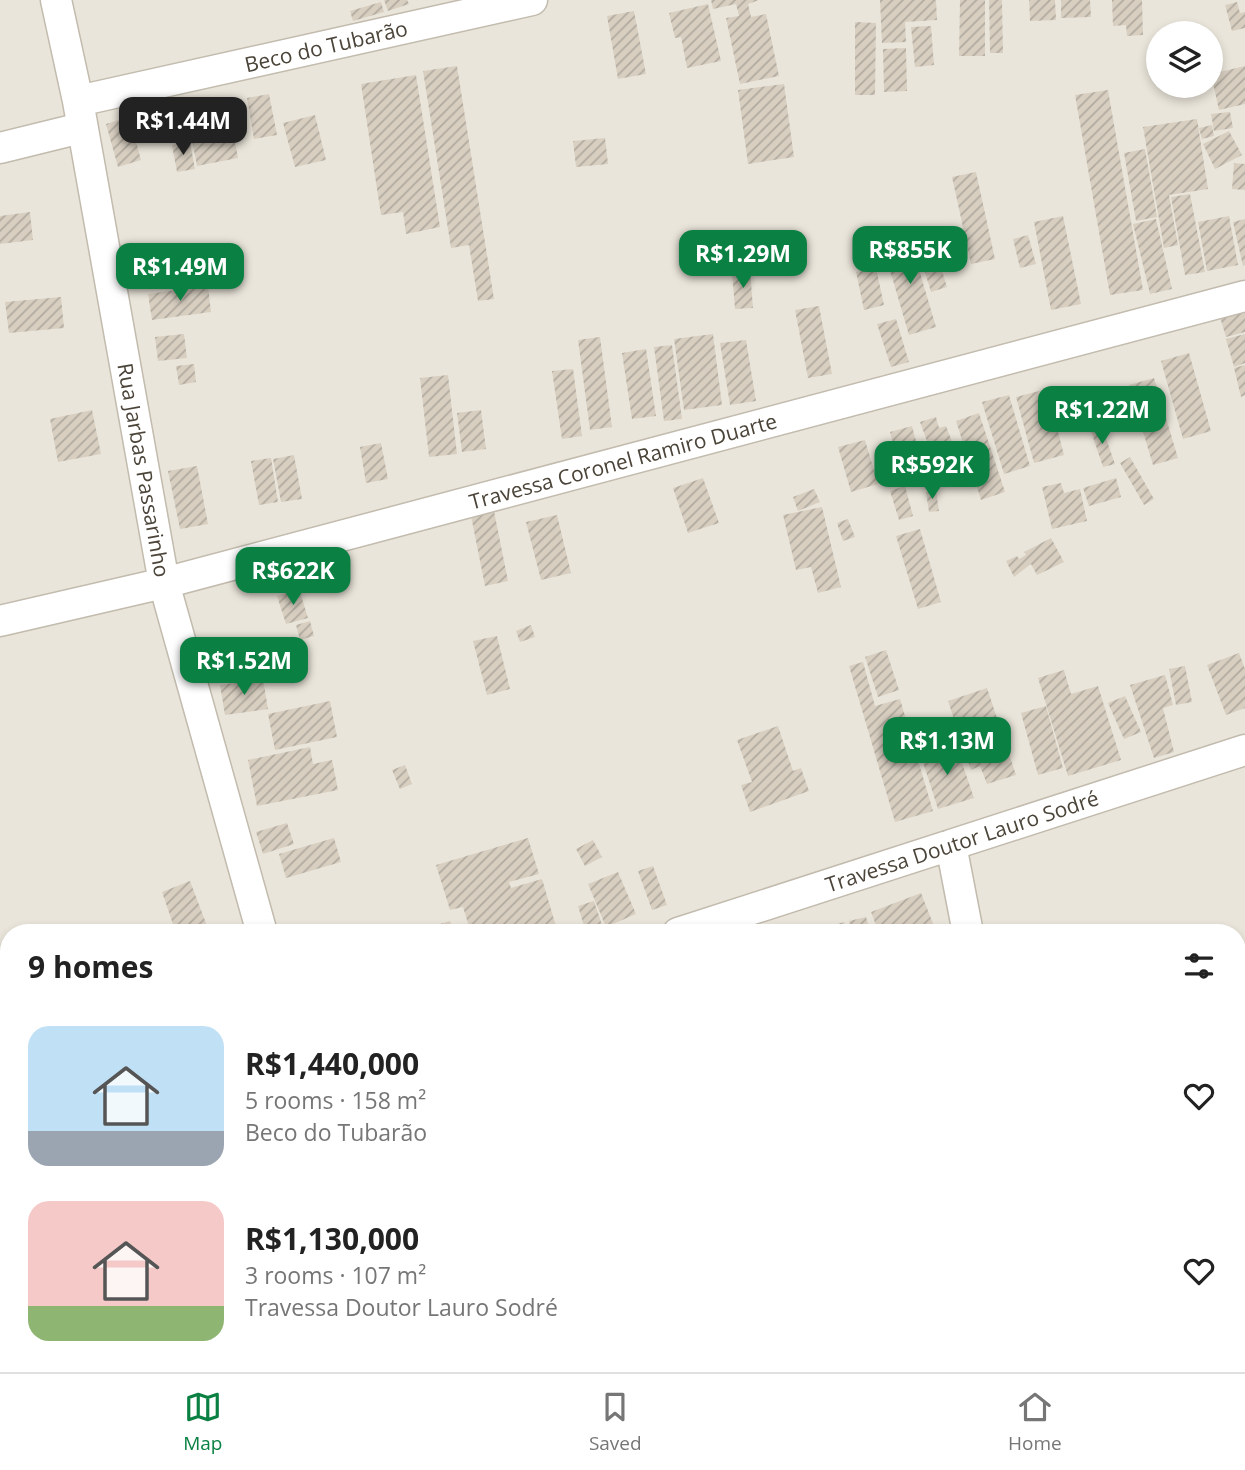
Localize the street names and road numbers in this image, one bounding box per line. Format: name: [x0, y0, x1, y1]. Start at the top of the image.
street label: Beco do Tubarão: [242, 14, 410, 78]
street label: Rua Jarbas Passarinho: [111, 361, 177, 579]
street label: Travessa Coronel Ramiro Duarte: [466, 406, 780, 516]
street label: Travessa Doutor Lauro Sodré: [822, 784, 1102, 898]

